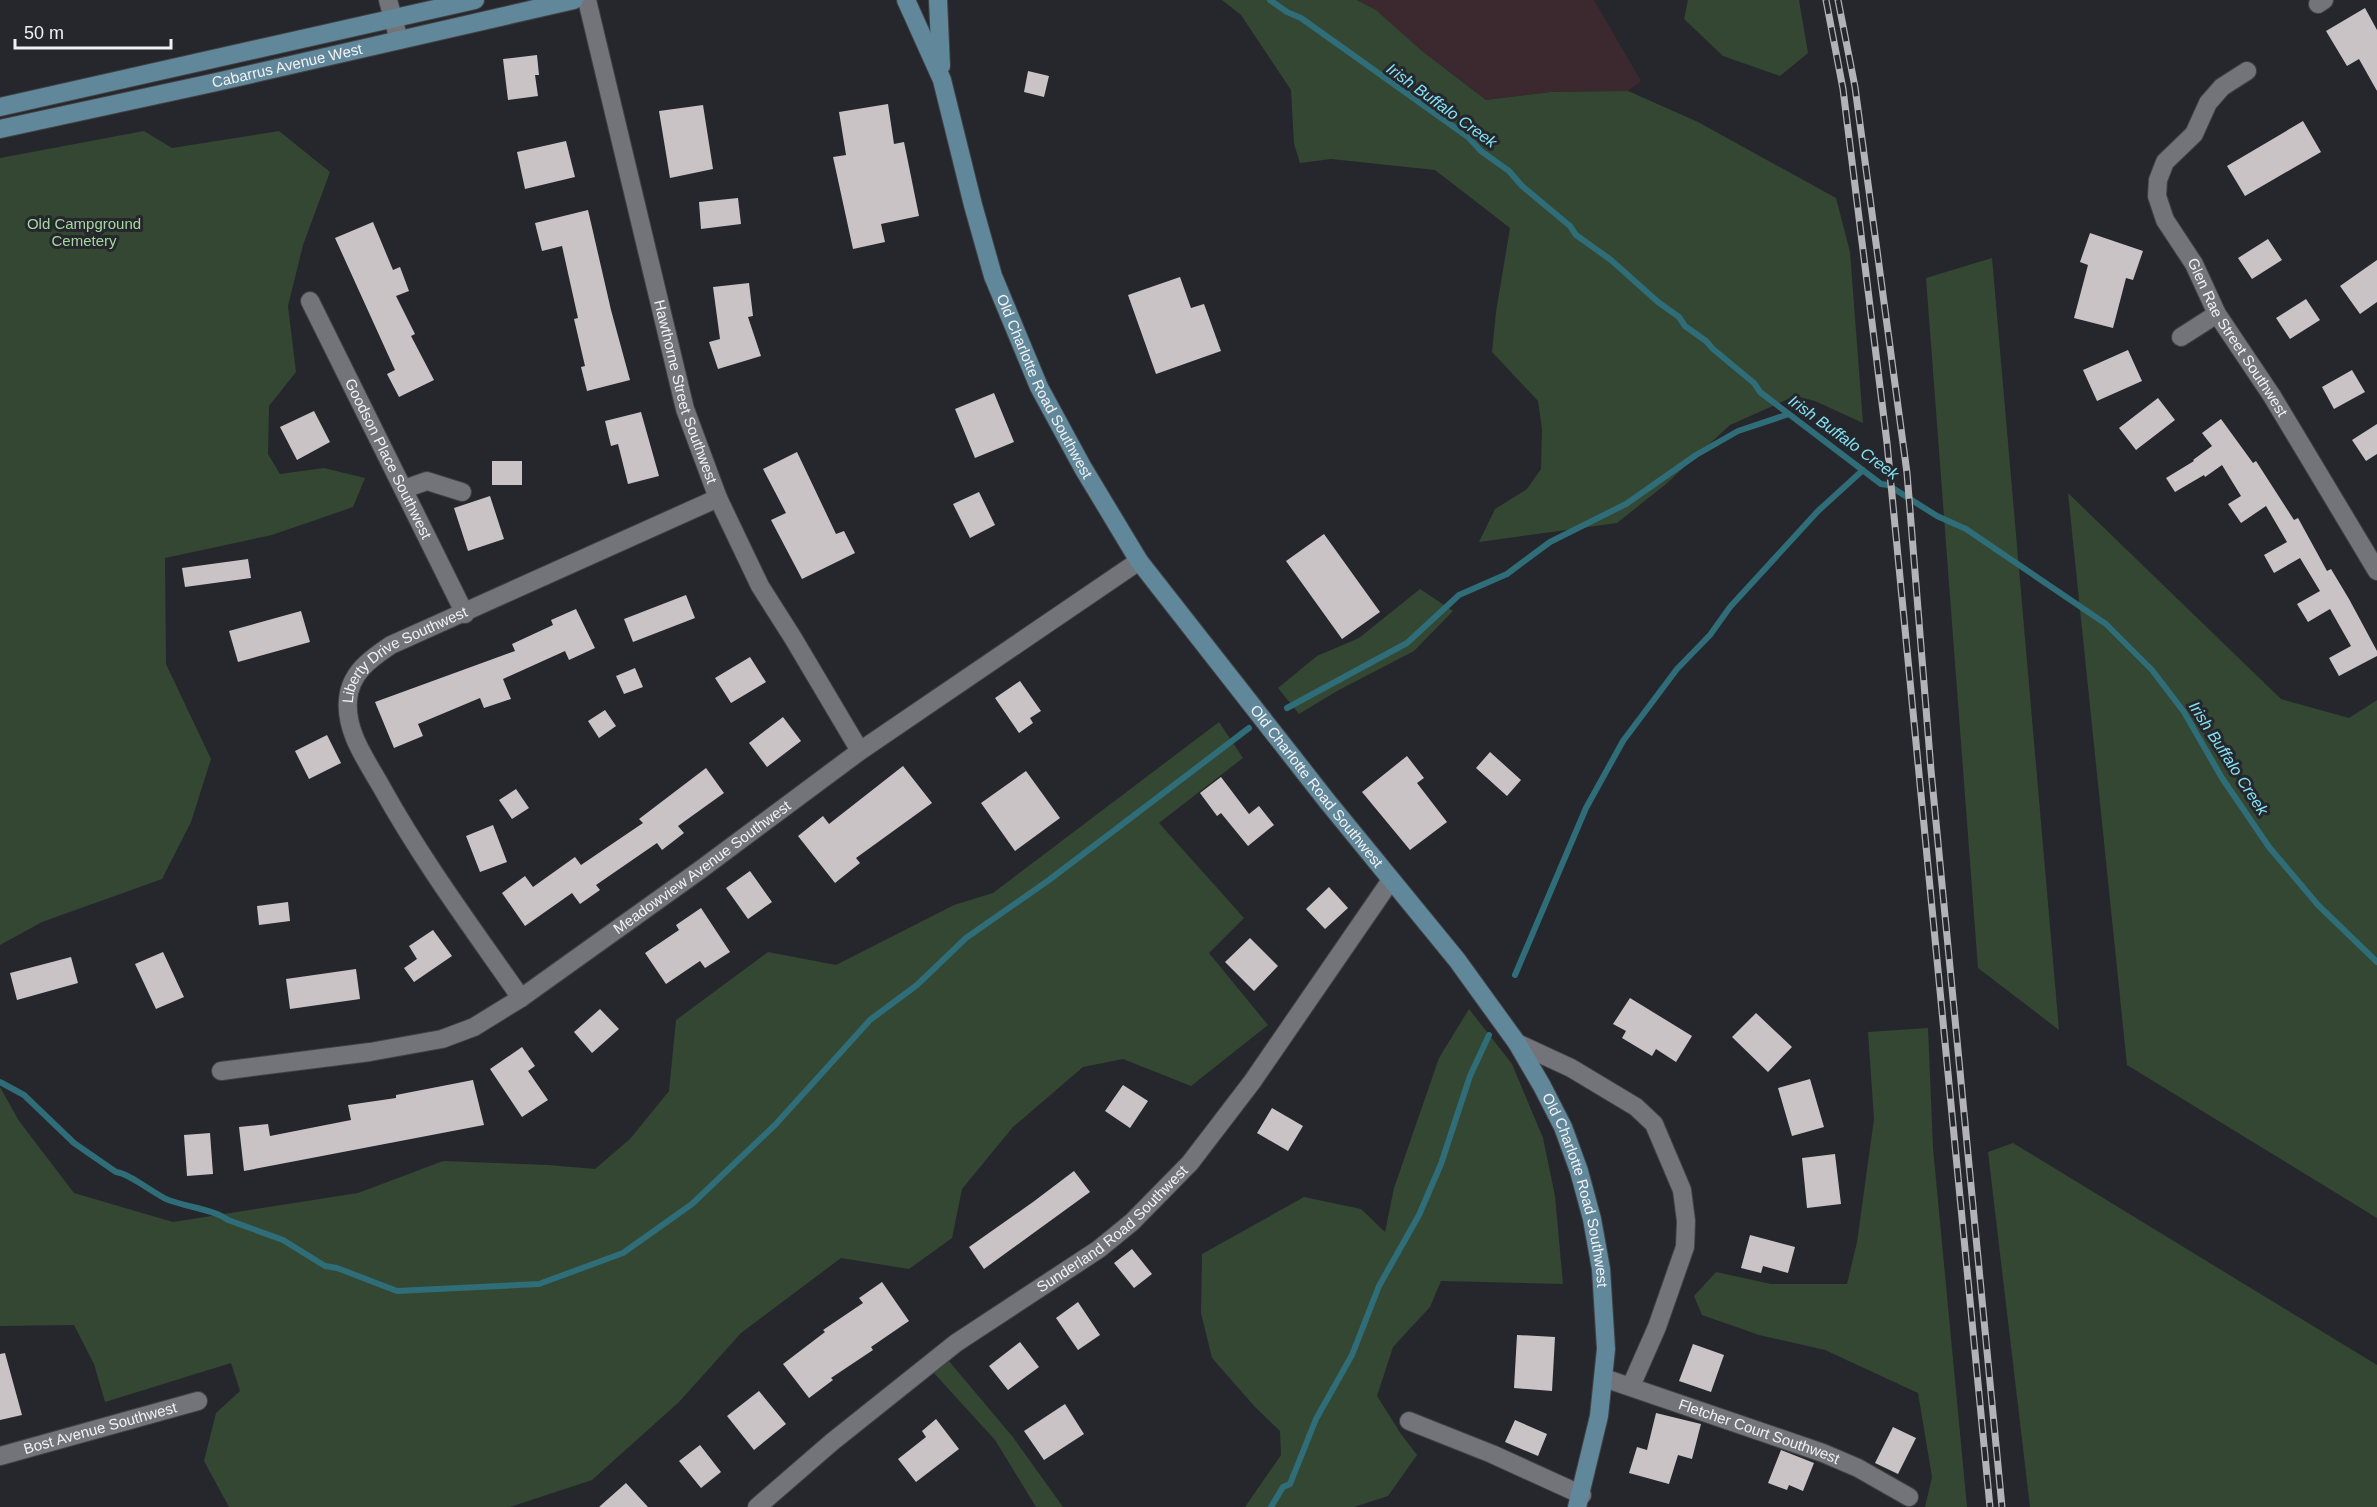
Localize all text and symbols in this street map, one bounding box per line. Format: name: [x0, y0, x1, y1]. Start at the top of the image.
scale bar: [15, 12, 171, 50]
text: 50 m: [24, 23, 64, 43]
street label: Cabarrus Avenue West: [210, 40, 365, 91]
water label: Irish Buffalo Creek: [1383, 60, 1501, 152]
park label: Old Campground Cemetery: [27, 215, 141, 249]
street label: Glen Rae Street Southwest: [2184, 255, 2292, 420]
street label: Old Charlotte Road Southwest: [993, 291, 1097, 482]
street label: Hawthorne Street Southwest: [651, 298, 721, 487]
street label: Goodson Place Southwest: [342, 375, 436, 542]
water label: Irish Buffalo Creek: [1785, 392, 1903, 484]
street label: Liberty Drive Southwest: [339, 603, 470, 704]
water label: Irish Buffalo Creek: [2186, 698, 2272, 819]
street label: Old Charlotte Road Southwest: [1247, 701, 1387, 871]
street label: Meadowview Avenue Southwest: [610, 796, 794, 937]
street label: Old Charlotte Road Southwest: [1539, 1090, 1611, 1289]
street label: Sunderland Road Southwest: [1033, 1161, 1191, 1296]
street label: Fletcher Court Southwest: [1676, 1395, 1843, 1467]
street label: Bost Avenue Southwest: [22, 1398, 179, 1457]

